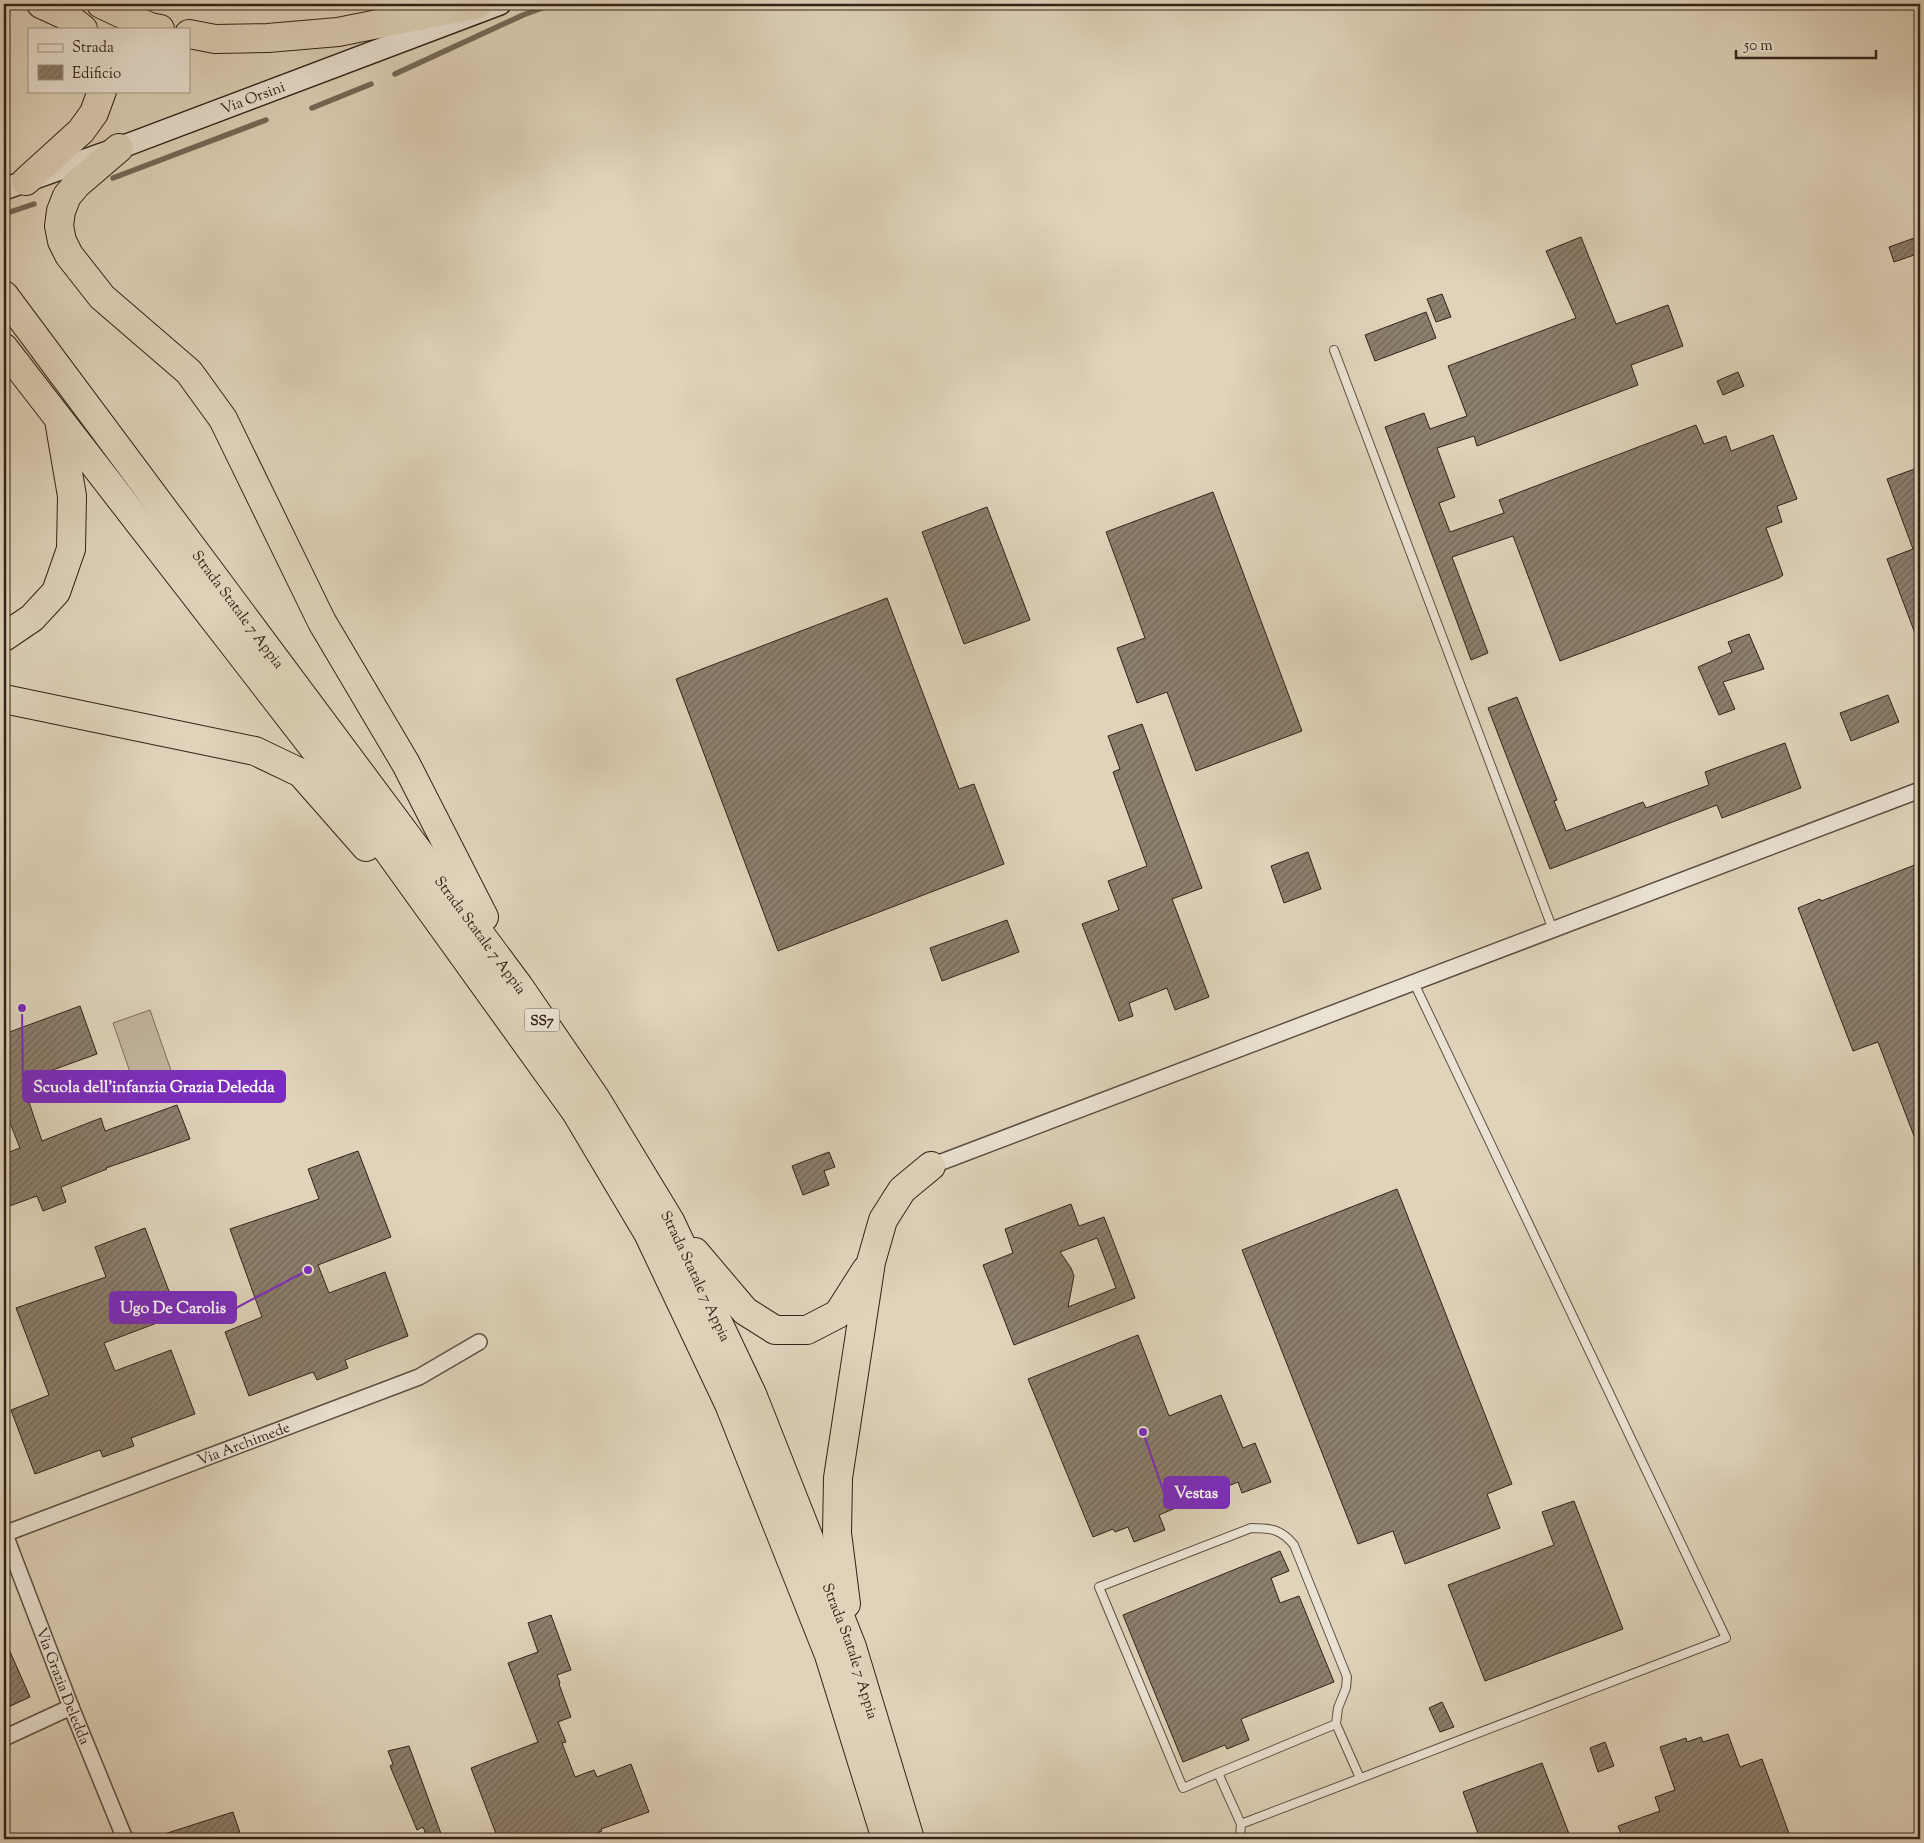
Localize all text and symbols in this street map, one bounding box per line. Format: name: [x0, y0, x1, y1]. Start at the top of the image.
legend: [28, 28, 190, 92]
scale bar: [1736, 28, 1876, 60]
text: 50 m: [1743, 36, 1773, 57]
text: Strada: [72, 38, 114, 59]
text: Edificio: [72, 64, 121, 85]
street label: Via Orsini: [218, 77, 288, 121]
street label: Strada Statale 7 Appia: [186, 547, 288, 674]
street label: Strada Statale 7 Appia: [428, 872, 531, 999]
road number: SS7: [524, 1008, 560, 1032]
callout: Scuola dell'infanzia Grazia Deledda: [23, 1071, 285, 1102]
text: Scuola dell'infanzia Grazia Deledda: [33, 1077, 275, 1100]
street label: Strada Statale 7 Appia: [654, 1207, 735, 1346]
callout: Ugo De Carolis: [110, 1292, 236, 1323]
text: Ugo De Carolis: [120, 1298, 226, 1321]
street label: Via Archimede: [195, 1418, 293, 1472]
callout: Vestas: [1164, 1477, 1229, 1508]
text: Vestas: [1174, 1483, 1218, 1506]
street label: Strada Statale 7 Appia: [816, 1580, 882, 1722]
street label: Via Grazia Deledda: [30, 1625, 94, 1748]

